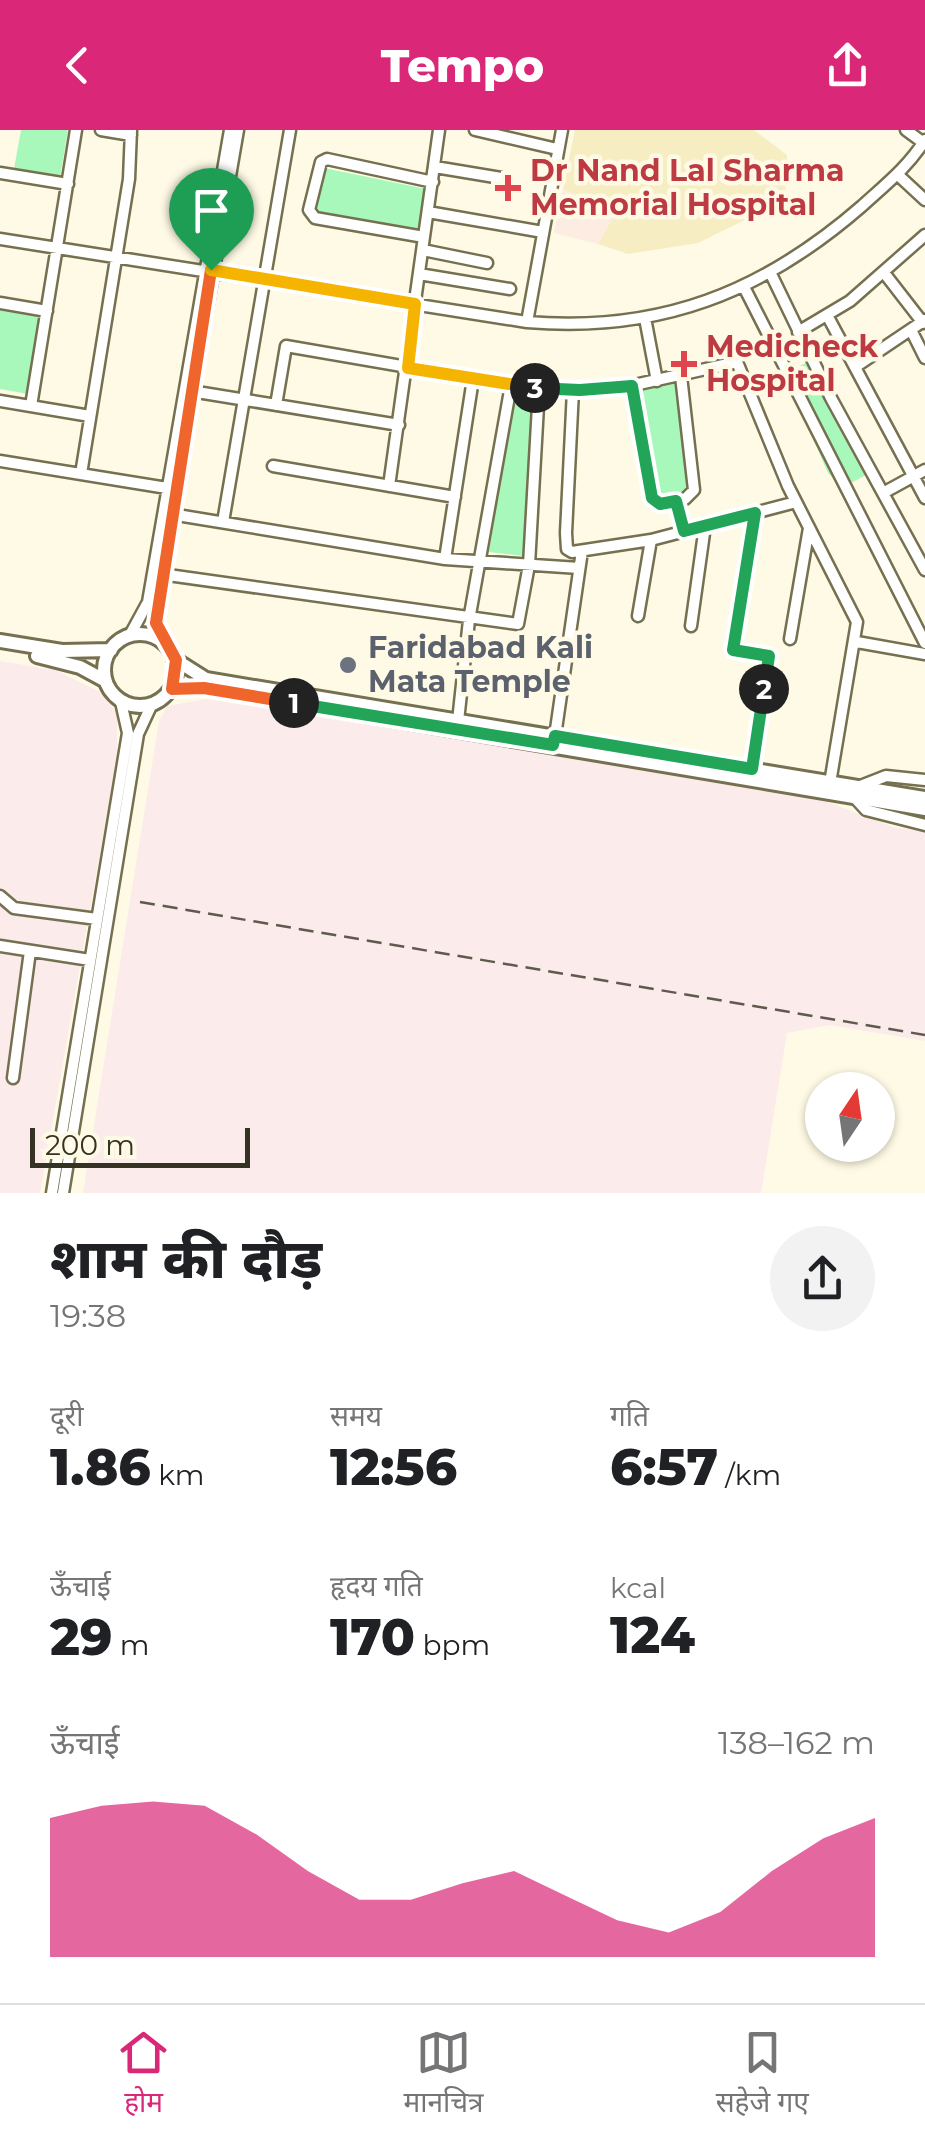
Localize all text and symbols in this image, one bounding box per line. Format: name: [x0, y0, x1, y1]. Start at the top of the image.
icon: back: [50, 38, 105, 93]
text: Tempo: [381, 38, 544, 93]
icon: share: [820, 38, 875, 93]
place label: Dr Nand Lal Sharma Memorial Hospital: [530, 152, 845, 223]
pin: [169, 168, 254, 271]
marker: Dr Nand Lal Sharma Memorial Hospital: [495, 175, 521, 201]
icon: arrive: [184, 183, 239, 238]
place label: Medicheck Hospital: [706, 328, 878, 399]
marker: Medicheck Hospital: [671, 351, 697, 377]
pin: 3: [510, 363, 560, 413]
text: 3: [527, 371, 543, 405]
place label: Faridabad Kali Mata Temple: [368, 629, 593, 700]
marker: Faridabad Kali Mata Temple: [337, 654, 359, 676]
pin: 2: [739, 664, 789, 714]
text: 2: [756, 672, 772, 706]
pin: 1: [269, 678, 319, 728]
text: 1: [289, 686, 299, 720]
north arrow: [805, 1072, 895, 1162]
map controls: [805, 1072, 895, 1162]
scale bar: [30, 1123, 250, 1168]
text: 200 m: [45, 1128, 135, 1162]
text: शाम की दौड़: [50, 1225, 322, 1292]
button: share: [770, 1226, 875, 1331]
text: 19:38: [50, 1296, 126, 1335]
text: दूरी: [50, 1399, 84, 1433]
text: समय: [330, 1399, 382, 1433]
text: गति: [610, 1399, 649, 1433]
text: 1.86: [50, 1437, 151, 1498]
text: 12:56: [330, 1437, 457, 1498]
text: 6:57: [610, 1437, 718, 1498]
text: km: [151, 1458, 204, 1492]
text: /km: [718, 1458, 781, 1492]
text: ऊँचाई: [50, 1569, 111, 1603]
text: हृदय गति: [330, 1569, 423, 1603]
text: kcal: [610, 1571, 666, 1605]
text: 124: [610, 1605, 695, 1666]
text: 29: [50, 1607, 112, 1668]
text: 170: [330, 1607, 415, 1668]
text: m: [112, 1628, 149, 1662]
text: bpm: [415, 1628, 490, 1662]
text: ऊँचाई: [50, 1723, 119, 1762]
text: 138–162 m: [718, 1723, 875, 1762]
tab: होम: [116, 2025, 171, 2123]
tab: मानचित्र: [403, 2025, 483, 2123]
tab: सहेजे गए: [716, 2025, 809, 2123]

